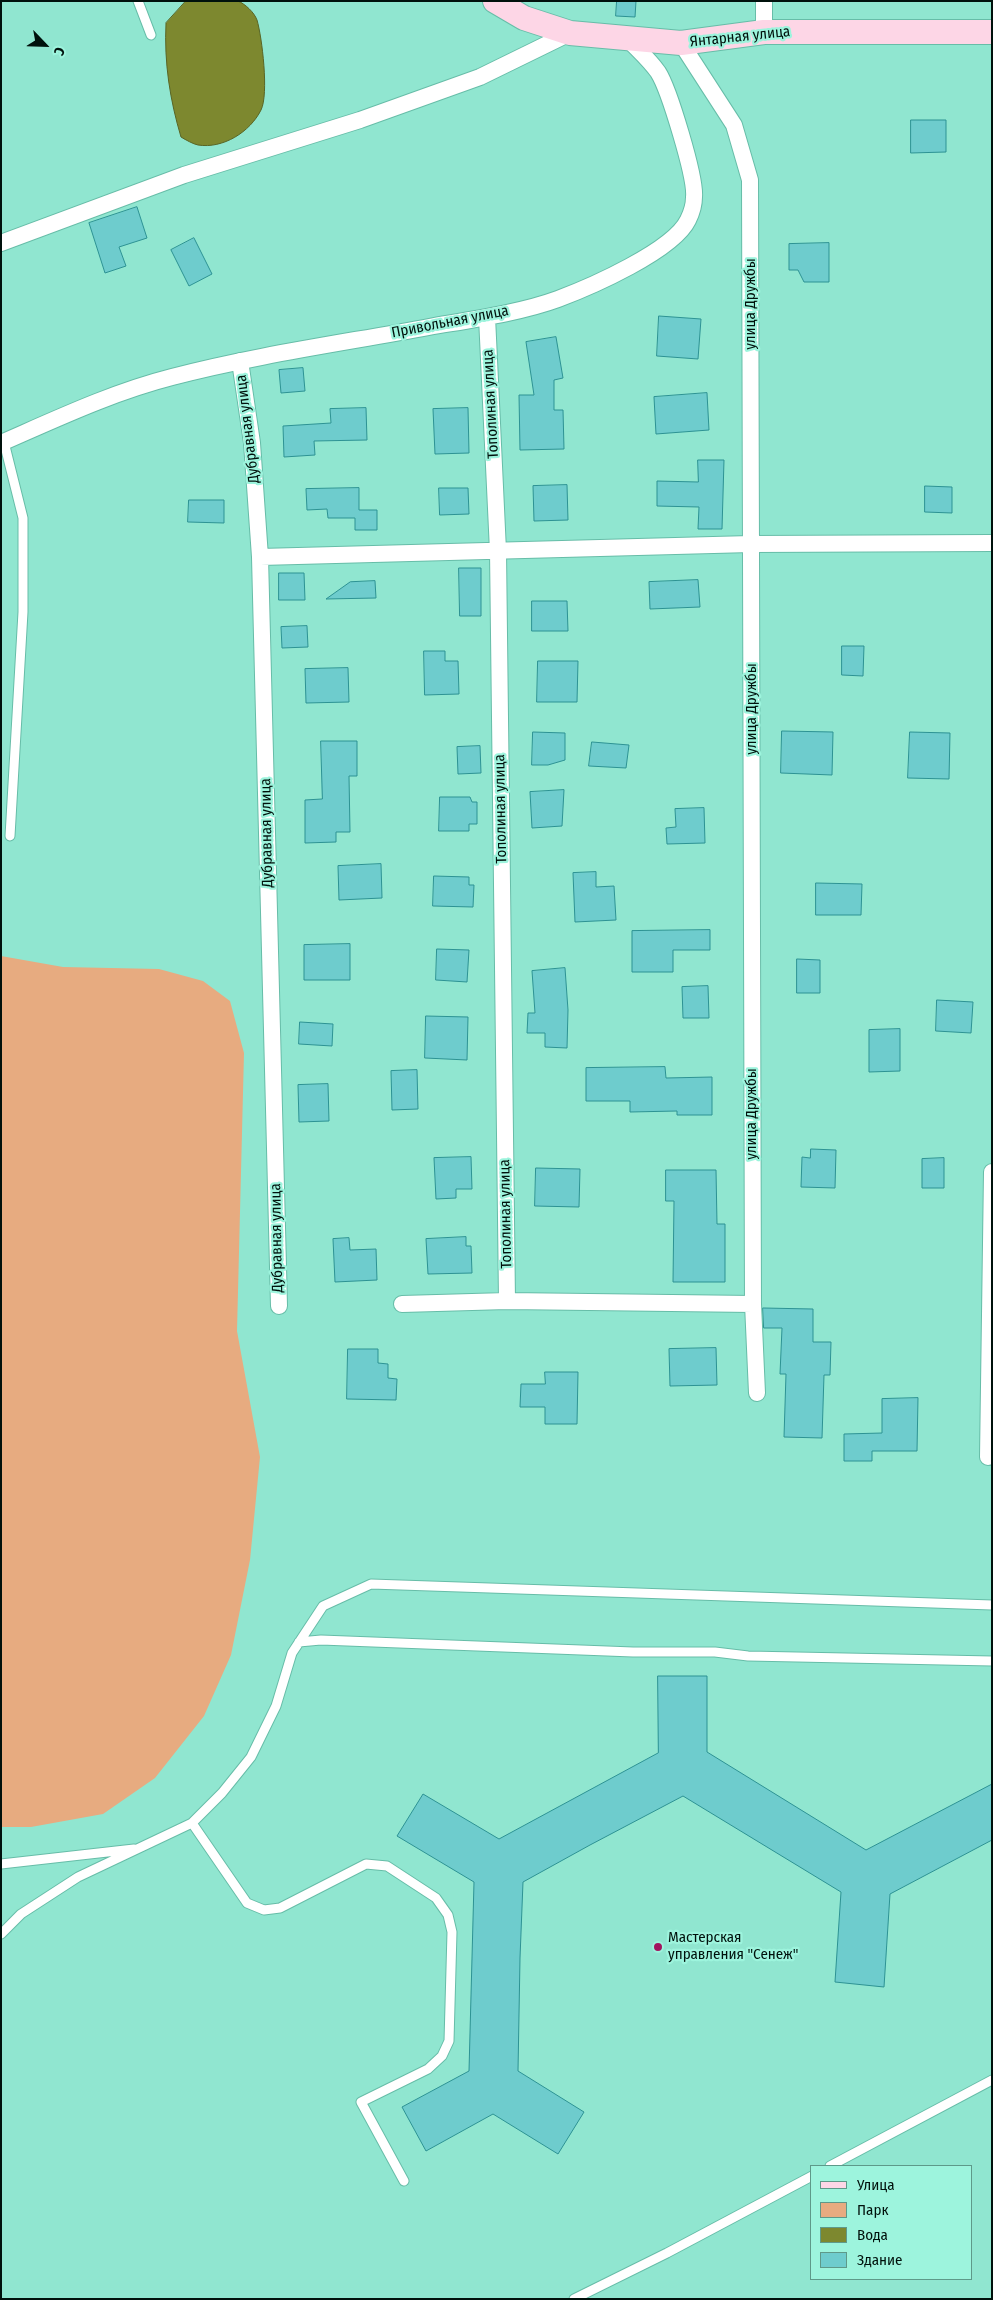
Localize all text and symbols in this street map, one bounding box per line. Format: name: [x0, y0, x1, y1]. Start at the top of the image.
north arrow: [20, 20, 70, 70]
street label: Янтарная улица: [689, 23, 791, 51]
text: С: [50, 44, 68, 58]
street label: улица Дружбы: [742, 258, 760, 350]
street label: Привольная улица: [390, 302, 510, 342]
street label: Тополиная улица: [479, 349, 503, 459]
street label: Дубравная улица: [232, 374, 264, 484]
street label: улица Дружбы: [743, 663, 761, 755]
street label: Тополиная улица: [491, 754, 511, 864]
street label: Дубравная улица: [257, 778, 277, 888]
street label: улица Дружбы: [743, 1068, 761, 1160]
street label: Тополиная улица: [496, 1159, 516, 1269]
street label: Дубравная улица: [267, 1183, 287, 1293]
place label: Мастерская управления "Сенеж": [668, 1929, 798, 1964]
marker: Мастерская управления "Сенеж": [652, 1941, 664, 1953]
legend: [810, 2165, 973, 2280]
text: Улица: [857, 2176, 895, 2194]
text: Парк: [857, 2201, 888, 2219]
text: Вода: [857, 2226, 888, 2244]
text: Здание: [857, 2251, 903, 2269]

